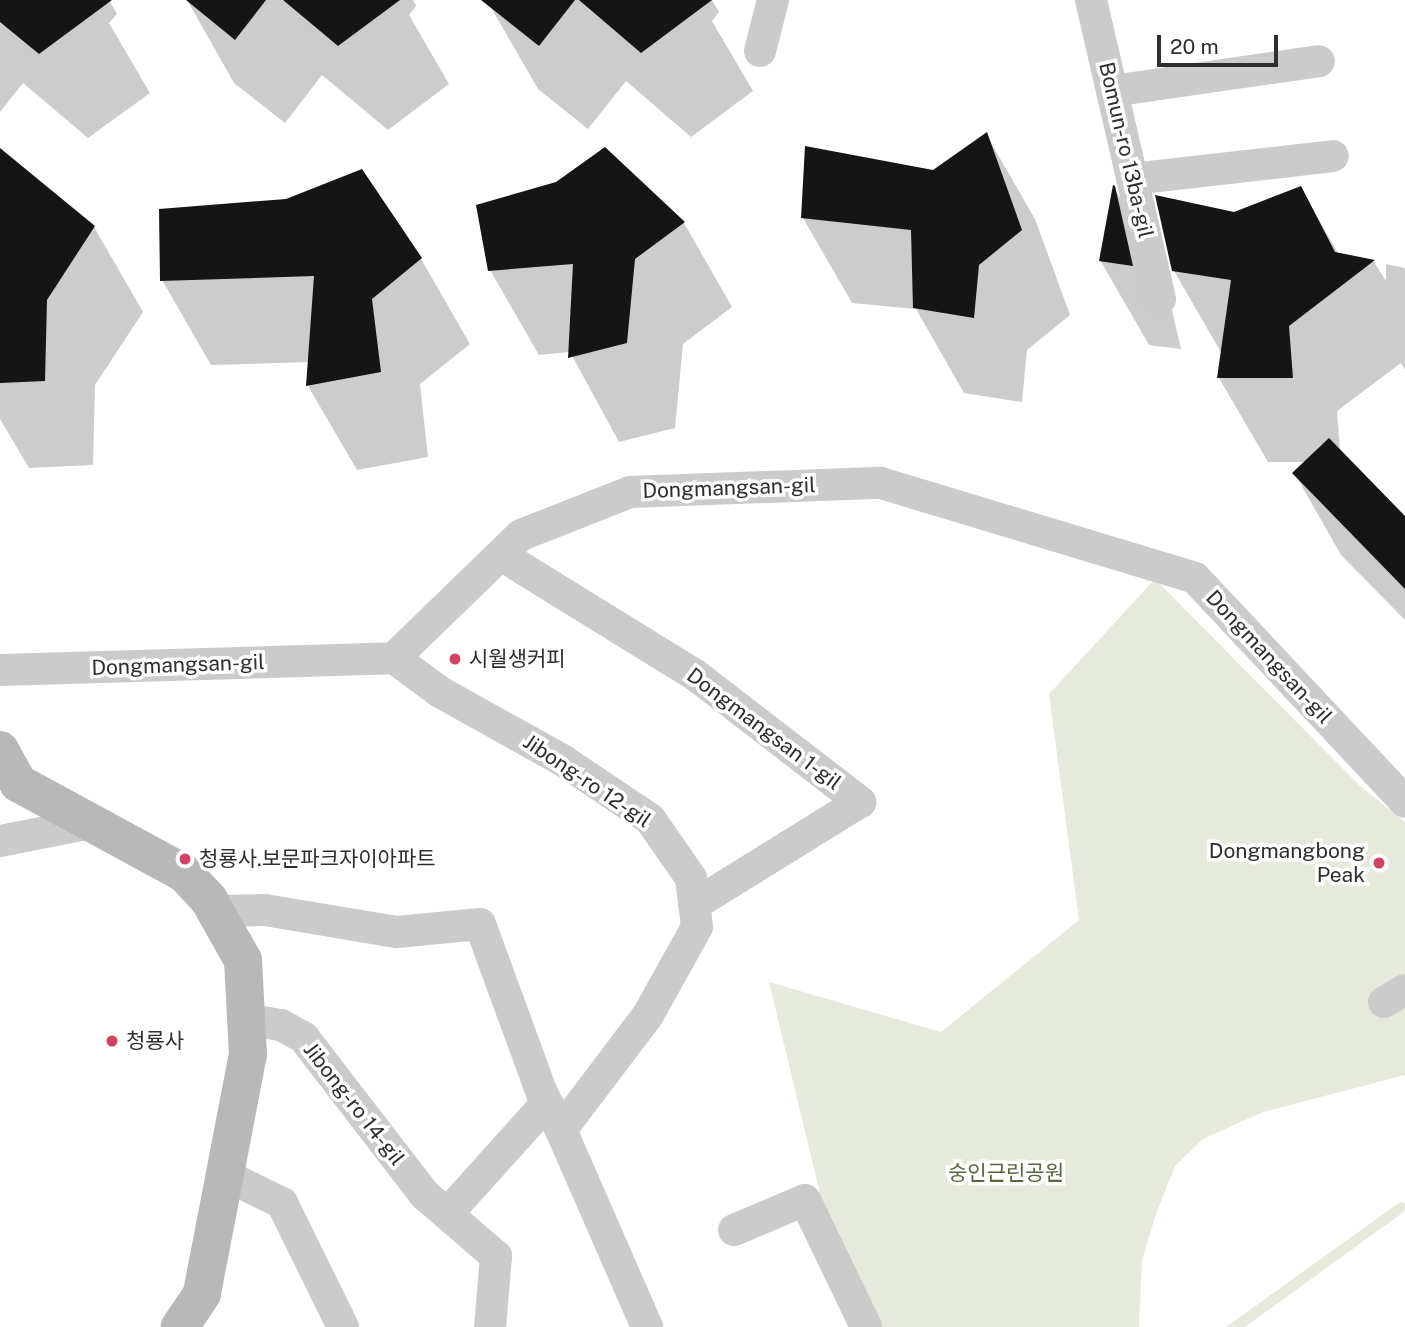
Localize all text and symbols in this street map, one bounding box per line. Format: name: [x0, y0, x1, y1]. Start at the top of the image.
scale bar: [1160, 21, 1281, 65]
text: 20 m: [1170, 34, 1219, 59]
street label: Bomun-ro 13ba-gil: [1093, 59, 1159, 241]
street label: Dongmangsan-gil: [642, 472, 816, 504]
street label: Dongmangsan-gil: [1201, 585, 1337, 729]
place label: 시월생커피: [469, 646, 566, 672]
street label: Dongmangsan-gil: [91, 649, 265, 681]
marker: 시월생커피: [447, 651, 463, 667]
street label: Dongmangsan 1-gil: [682, 663, 846, 795]
street label: Jibong-ro 12-gil: [518, 729, 656, 833]
place label: Dongmangbong Peak: [1209, 838, 1365, 888]
place label: 청룡사.보문파크자이아파트: [199, 846, 436, 872]
marker: 청룡사.보문파크자이아파트: [177, 851, 193, 867]
marker: Dongmangbong Peak: [1371, 855, 1387, 871]
place label: 청룡사: [126, 1028, 184, 1054]
marker: 청룡사: [104, 1033, 120, 1049]
street label: Jibong-ro 14-gil: [298, 1037, 410, 1171]
park label: 숭인근린공원: [948, 1160, 1064, 1186]

